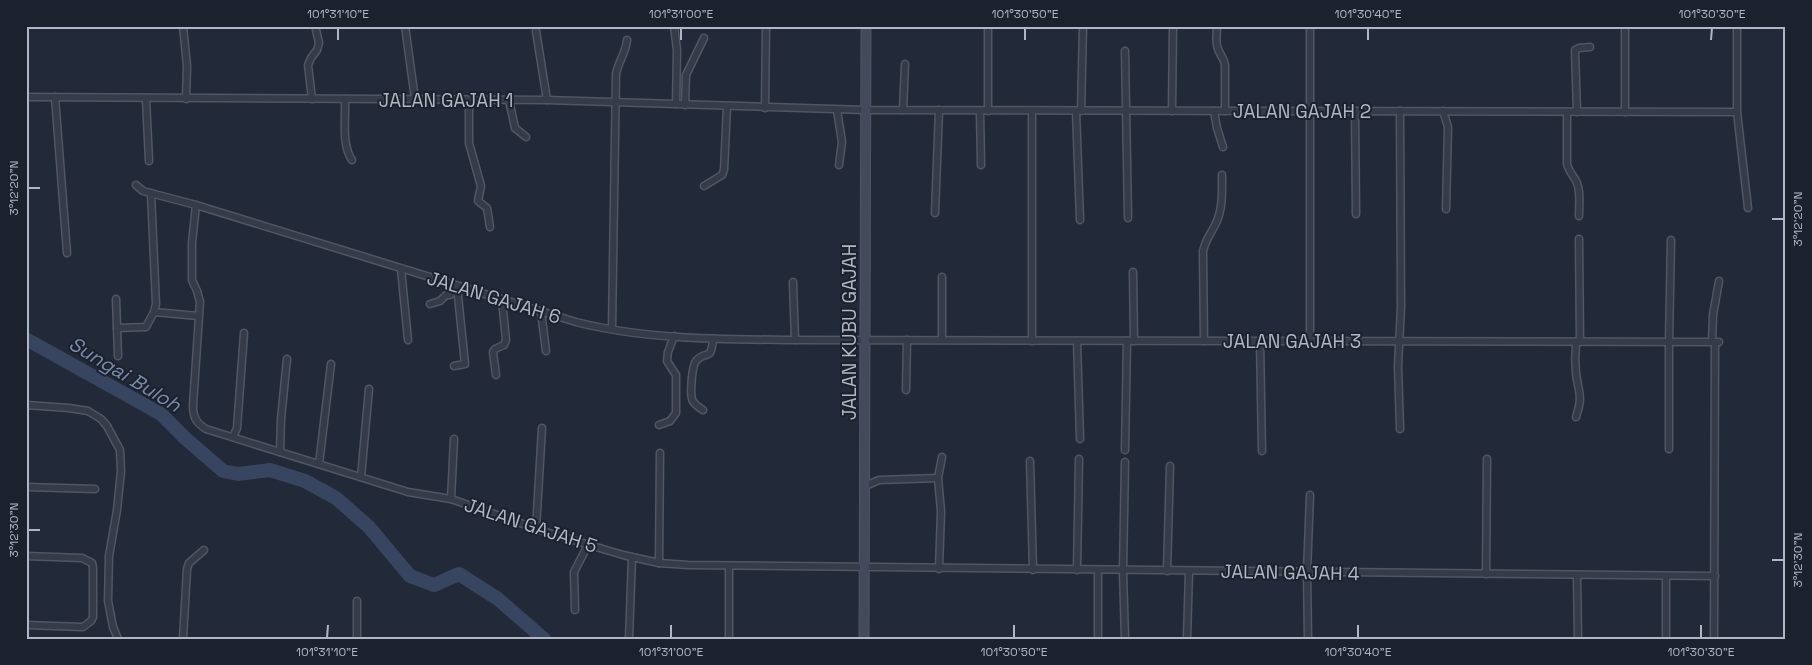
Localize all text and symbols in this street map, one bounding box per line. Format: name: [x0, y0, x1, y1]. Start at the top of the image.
text: 101°31'10"E: [307, 6, 369, 22]
text: 101°31'00"E: [649, 6, 714, 22]
text: 101°30'50"E: [992, 6, 1059, 22]
text: 101°30'40"E: [1335, 6, 1402, 22]
text: 101°30'30"E: [1678, 6, 1746, 22]
street label: JALAN GAJAH 1: [379, 88, 513, 113]
street label: JALAN GAJAH 2: [1233, 99, 1371, 124]
text: 3°12'20"N: [6, 160, 22, 216]
text: 3°12'20"N: [1790, 191, 1806, 247]
street label: JALAN KUBU GAJAH: [837, 244, 862, 420]
street label: JALAN GAJAH 6: [424, 265, 564, 330]
street label: JALAN GAJAH 3: [1223, 329, 1361, 354]
water label: Sungai Buloh: [64, 330, 186, 418]
street label: JALAN GAJAH 5: [461, 492, 601, 559]
text: 3°12'30"N: [6, 502, 22, 558]
text: 3°12'30"N: [1790, 532, 1806, 588]
street label: JALAN GAJAH 4: [1220, 559, 1360, 586]
text: 101°31'10"E: [296, 644, 358, 660]
text: 101°31'00"E: [639, 644, 704, 660]
text: 101°30'50"E: [981, 644, 1048, 660]
text: 101°30'40"E: [1325, 644, 1392, 660]
text: 101°30'30"E: [1667, 644, 1735, 660]

